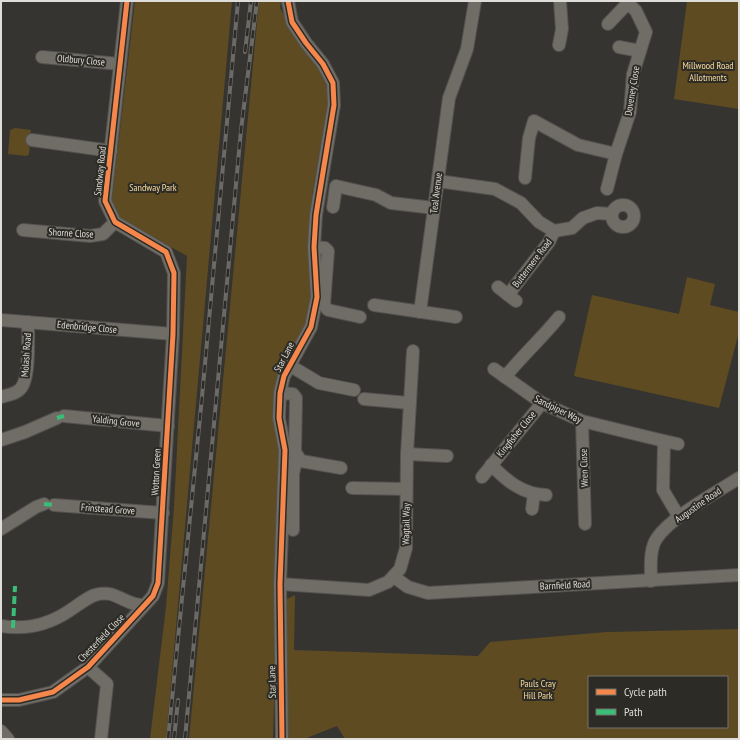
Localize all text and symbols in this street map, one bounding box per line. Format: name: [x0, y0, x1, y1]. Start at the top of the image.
street label: Oldbury Close: [57, 51, 105, 69]
park label: Millwood Road Allotments: [682, 59, 734, 84]
street label: Doveney Close: [622, 65, 642, 117]
street label: Sandway Road: [91, 146, 109, 196]
street label: Teal Avenue: [427, 172, 445, 214]
park label: Sandway Park: [129, 181, 177, 194]
street label: Shorne Close: [48, 225, 94, 241]
street label: Buttermere Road: [509, 236, 555, 290]
street label: Edenbridge Close: [57, 318, 117, 336]
street label: Molash Road: [18, 333, 34, 377]
street label: Star Lane: [271, 340, 297, 374]
street label: Sandpiper Way: [532, 392, 584, 426]
street label: Kingfisher Close: [493, 408, 539, 460]
street label: Yalding Grove: [92, 412, 140, 430]
street label: Wotton Green: [148, 448, 164, 496]
street label: Wren Close: [577, 449, 591, 487]
street label: Augustine Road: [672, 484, 724, 526]
street label: Frinstead Grove: [81, 501, 135, 517]
street label: Wagtail Way: [399, 503, 413, 545]
street label: Barnfield Road: [540, 577, 590, 593]
street label: Chesterfield Close: [75, 611, 127, 665]
street label: Star Lane: [265, 666, 279, 698]
legend: [588, 676, 728, 728]
park label: Pauls Cray Hill Park: [520, 677, 556, 702]
text: Cycle path: [624, 684, 667, 699]
text: Path: [624, 704, 642, 719]

